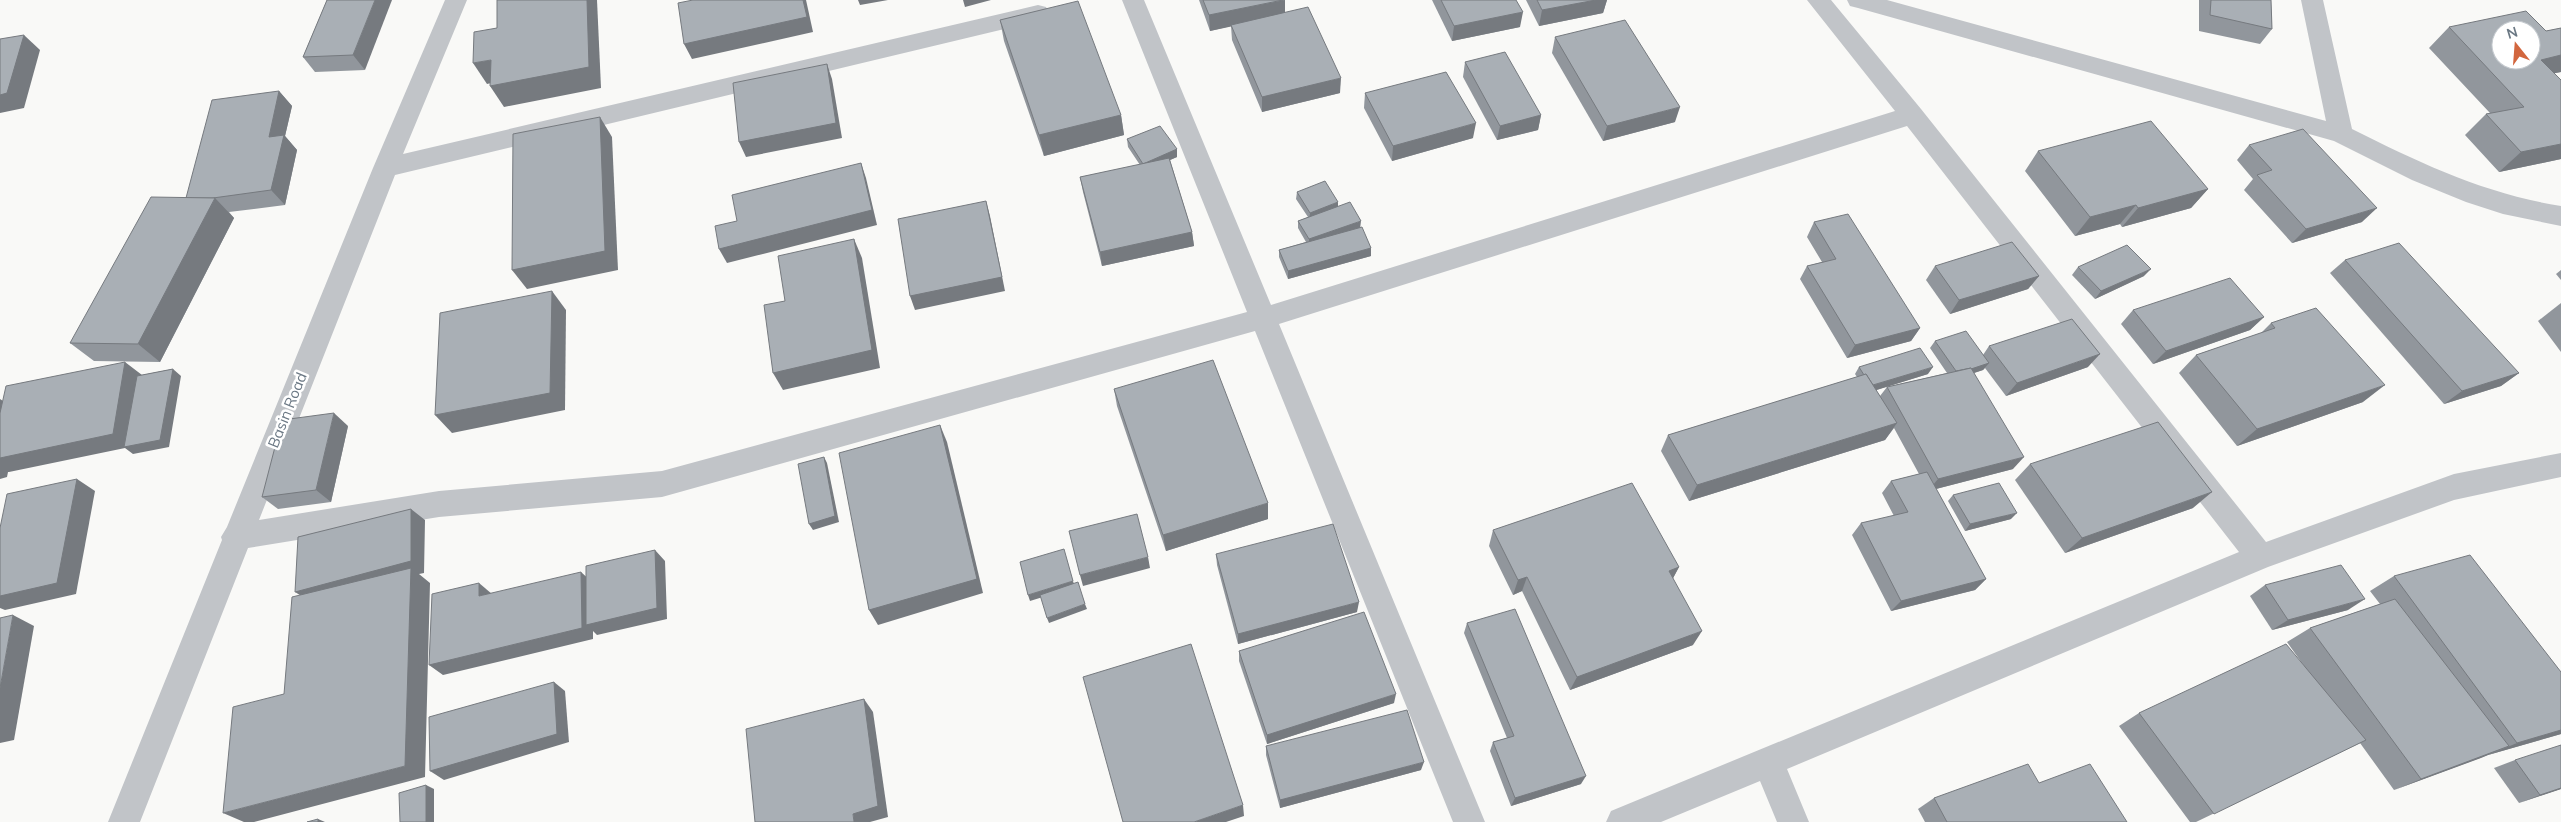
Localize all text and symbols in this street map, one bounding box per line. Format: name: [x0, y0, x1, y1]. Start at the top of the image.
north arrow: [2491, 20, 2541, 70]
text: N: [2505, 22, 2520, 43]
street label: Basin Road: [263, 369, 311, 451]

